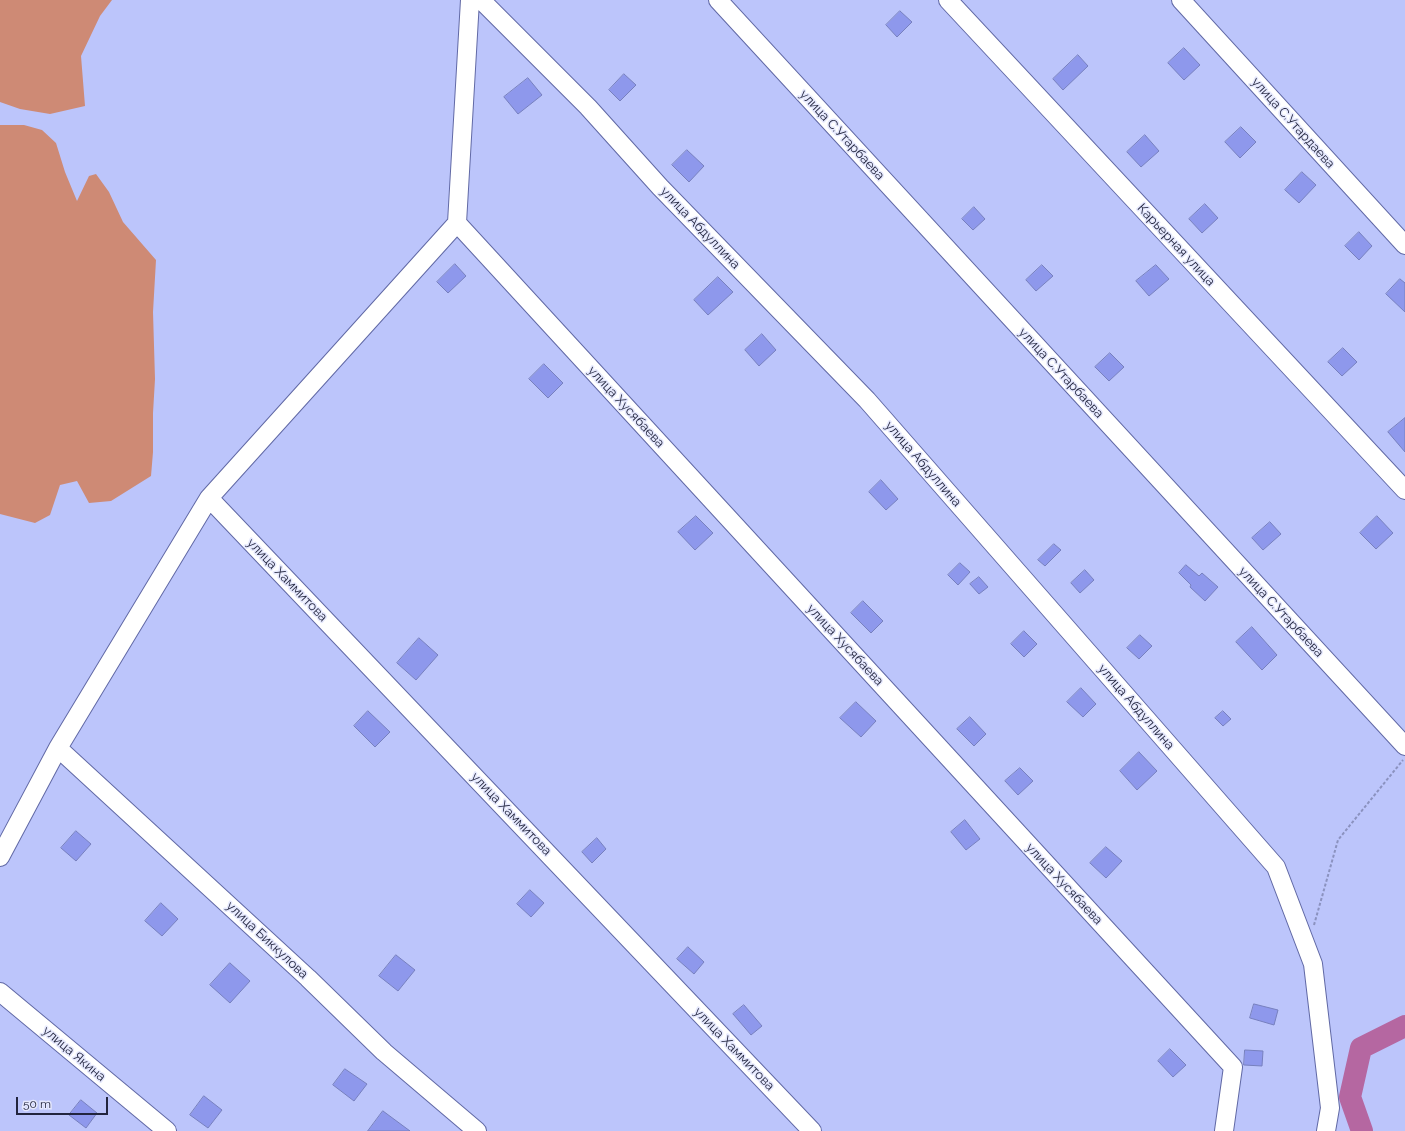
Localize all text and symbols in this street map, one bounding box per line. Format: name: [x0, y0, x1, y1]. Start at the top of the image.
street label: улица С.Утардаева: [1248, 74, 1338, 172]
street label: улица С.Утарбаева: [796, 87, 888, 183]
street label: улица Абдуллина: [657, 184, 743, 272]
street label: Карьерная улица: [1134, 201, 1218, 289]
street label: улица С.Утарбаева: [1015, 325, 1107, 421]
street label: улица Хусябаева: [584, 363, 668, 451]
street label: улица Абдуллина: [882, 418, 964, 510]
street label: улица Хаммитова: [243, 535, 331, 625]
street label: улица С.Утарбаева: [1235, 564, 1327, 660]
street label: улица Хусябаева: [803, 601, 887, 689]
street label: улица Абдуллина: [1095, 661, 1177, 753]
street label: улица Хаммитова: [467, 769, 555, 859]
street label: улица Хусябаева: [1022, 840, 1106, 928]
street label: улица Биккулова: [223, 898, 311, 982]
street label: улица Хаммитова: [690, 1004, 778, 1094]
street label: улица Якина: [39, 1023, 109, 1085]
scale bar: [18, 1089, 110, 1115]
text: 50 m: [23, 1097, 51, 1111]

